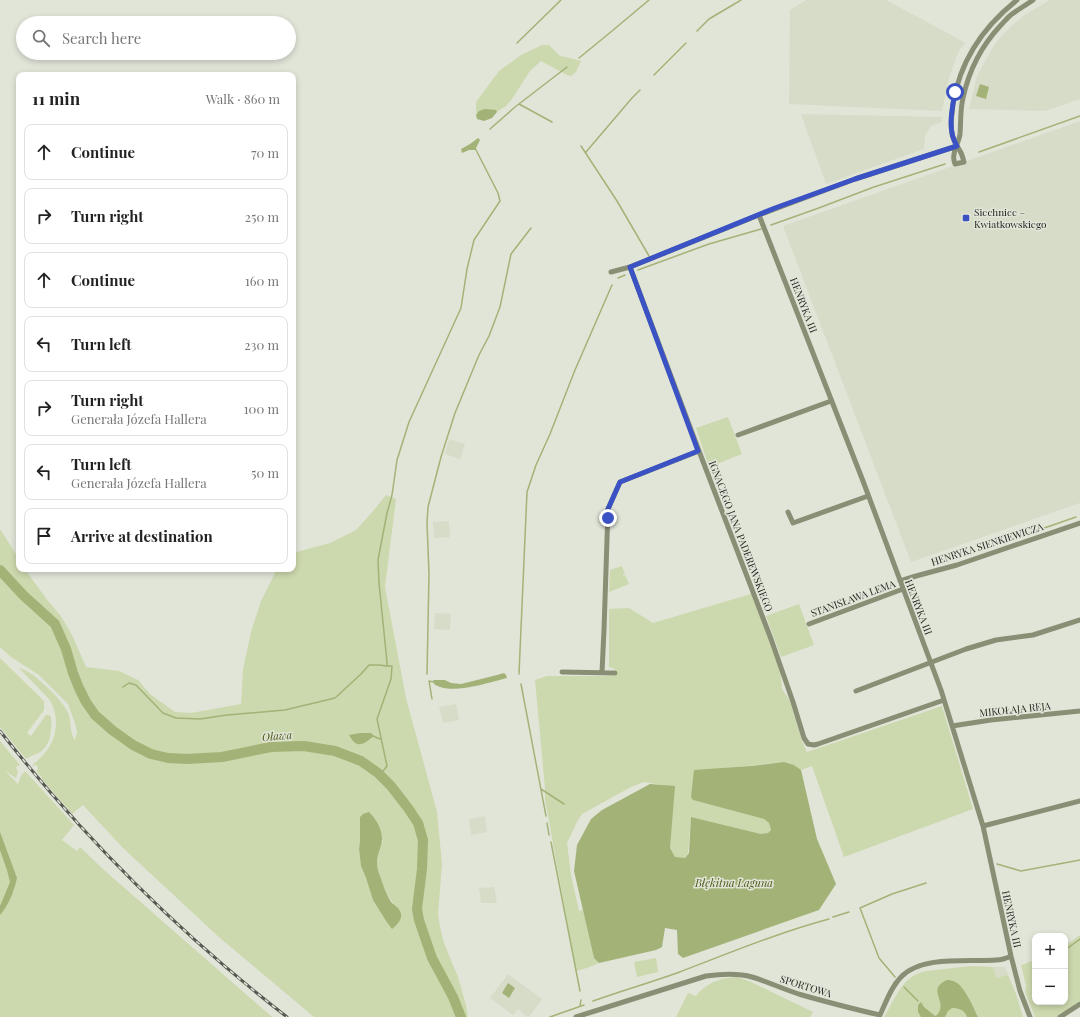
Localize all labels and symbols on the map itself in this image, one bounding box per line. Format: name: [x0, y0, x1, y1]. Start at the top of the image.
route start: [946, 83, 964, 101]
place label: Siechnice – Kwiatkowskiego: [974, 205, 1047, 231]
marker: Siechnice – Kwiatkowskiego: [961, 213, 971, 223]
street label: HENRYKA III: [787, 275, 821, 335]
street label: IGNACEGO JANA PADEREWSKIEGO: [706, 458, 776, 614]
route end: [599, 509, 617, 527]
street label: HENRYKA SIENKIEWICZA: [929, 519, 1046, 569]
street label: STANISŁAWA LEMA: [809, 576, 898, 620]
street label: HENRYKA III: [902, 577, 936, 637]
street label: MIKOŁAJA REJA: [979, 698, 1052, 720]
water label: Oława: [261, 727, 293, 744]
water label: Błękitna Laguna: [694, 875, 773, 890]
street label: HENRYKA III: [999, 889, 1025, 949]
street label: SPORTOWA: [778, 972, 834, 1001]

